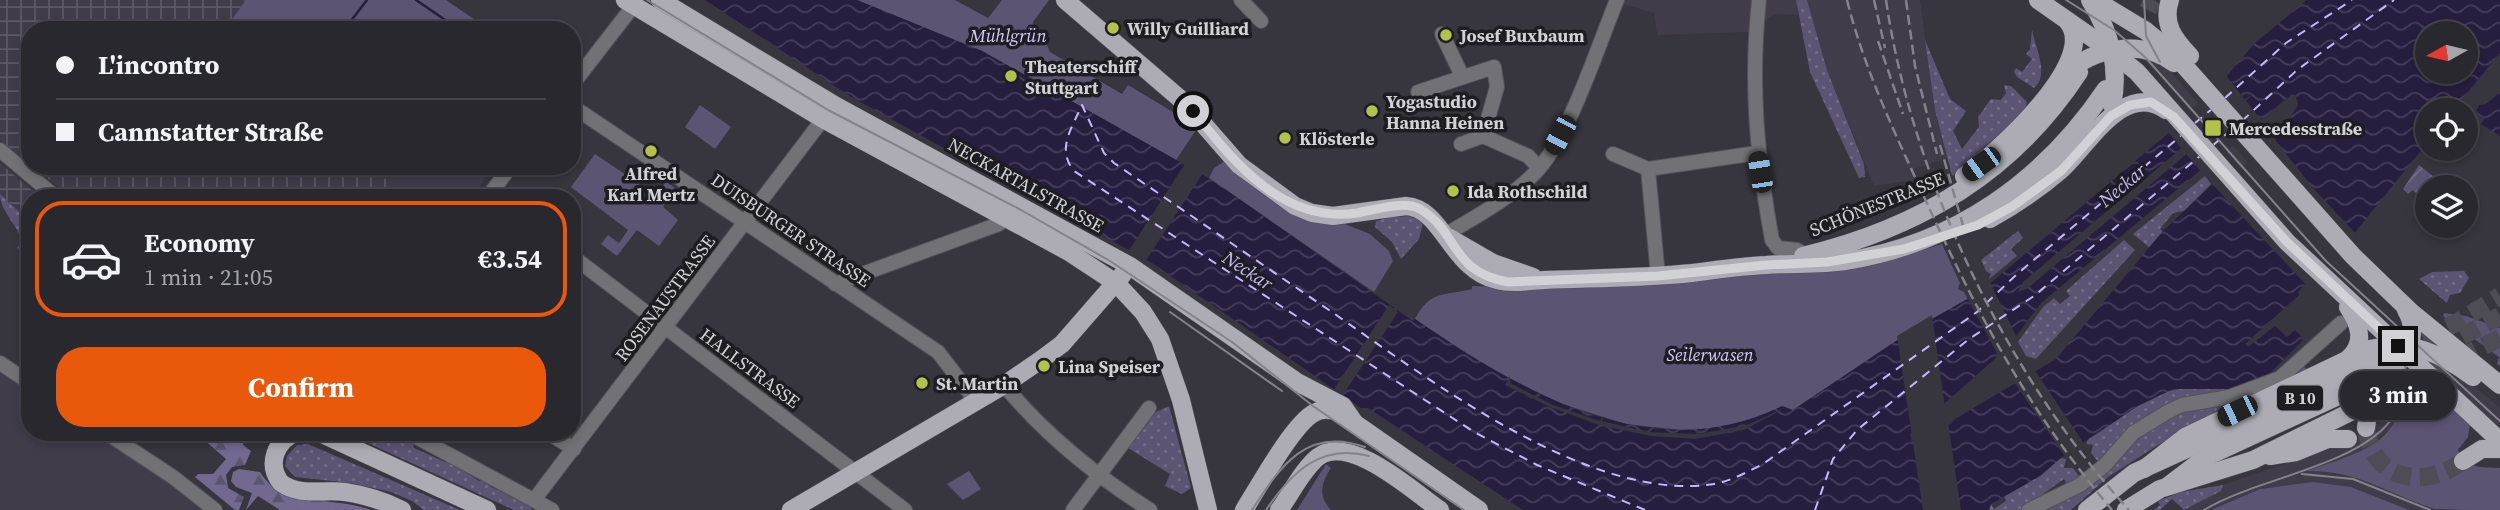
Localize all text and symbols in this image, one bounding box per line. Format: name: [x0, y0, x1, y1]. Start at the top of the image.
place label: Willy Guilliard: [1127, 16, 1249, 41]
marker: Willy Guilliard: [1105, 20, 1121, 36]
north arrow: [2415, 21, 2478, 84]
map controls: [2415, 21, 2478, 238]
park label: Mühlgrün: [968, 23, 1047, 48]
place label: Josef Buxbaum: [1459, 23, 1585, 48]
marker: Josef Buxbaum: [1438, 27, 1454, 43]
text: L'incontro: [98, 47, 219, 83]
place label: Theaterschiff Stuttgart: [1025, 54, 1138, 100]
marker: Theaterschiff Stuttgart: [1003, 68, 1019, 84]
place label: Yogastudio Hanna Heinen: [1386, 89, 1504, 135]
route start: [1177, 95, 1209, 127]
button: locate: [2415, 98, 2478, 161]
marker: Yogastudio Hanna Heinen: [1364, 103, 1380, 119]
car: [1541, 112, 1580, 158]
text: Cannstatter Straße: [98, 114, 324, 150]
place label: Mercedesstraße: [2229, 116, 2362, 141]
marker: Mercedesstraße: [2203, 118, 2223, 138]
place label: Klösterle: [1299, 126, 1375, 151]
marker: Klösterle: [1277, 130, 1293, 146]
street label: NECKARTALSTRASSE: [943, 132, 1109, 238]
marker: Alfred Karl Mertz: [643, 143, 659, 159]
car: [1958, 143, 2005, 185]
car: [1747, 150, 1774, 194]
water label: Neckar: [2092, 156, 2152, 213]
place label: Alfred Karl Mertz: [607, 161, 696, 207]
street label: SCHÖNESTRASSE: [1806, 166, 1948, 242]
street label: DUISBURGER STRASSE: [706, 167, 876, 293]
button: layers: [2415, 175, 2478, 238]
place label: Ida Rothschild: [1467, 179, 1588, 204]
marker: Ida Rothschild: [1445, 183, 1461, 199]
text: Economy: [144, 225, 255, 261]
icon: car: [60, 228, 123, 291]
street label: ROSENAUSTRASSE: [609, 229, 721, 366]
text: €3.54: [478, 241, 542, 277]
water label: Neckar: [1217, 244, 1279, 297]
text: 1 min · 21:05: [144, 261, 273, 293]
street label: HALLSTRASSE: [695, 322, 805, 414]
route end: [2382, 330, 2414, 362]
park label: Seilerwasen: [1666, 342, 1754, 367]
button: Confirm: [56, 347, 546, 427]
place label: Lina Speiser: [1058, 354, 1161, 379]
marker: Lina Speiser: [1036, 358, 1052, 374]
callout: 3 min: [2340, 370, 2456, 420]
place label: St. Martin: [936, 371, 1018, 396]
marker: St. Martin: [914, 375, 930, 391]
text: 3 min: [2368, 379, 2428, 411]
road number: B 10: [2277, 386, 2323, 410]
car: [2214, 392, 2261, 430]

